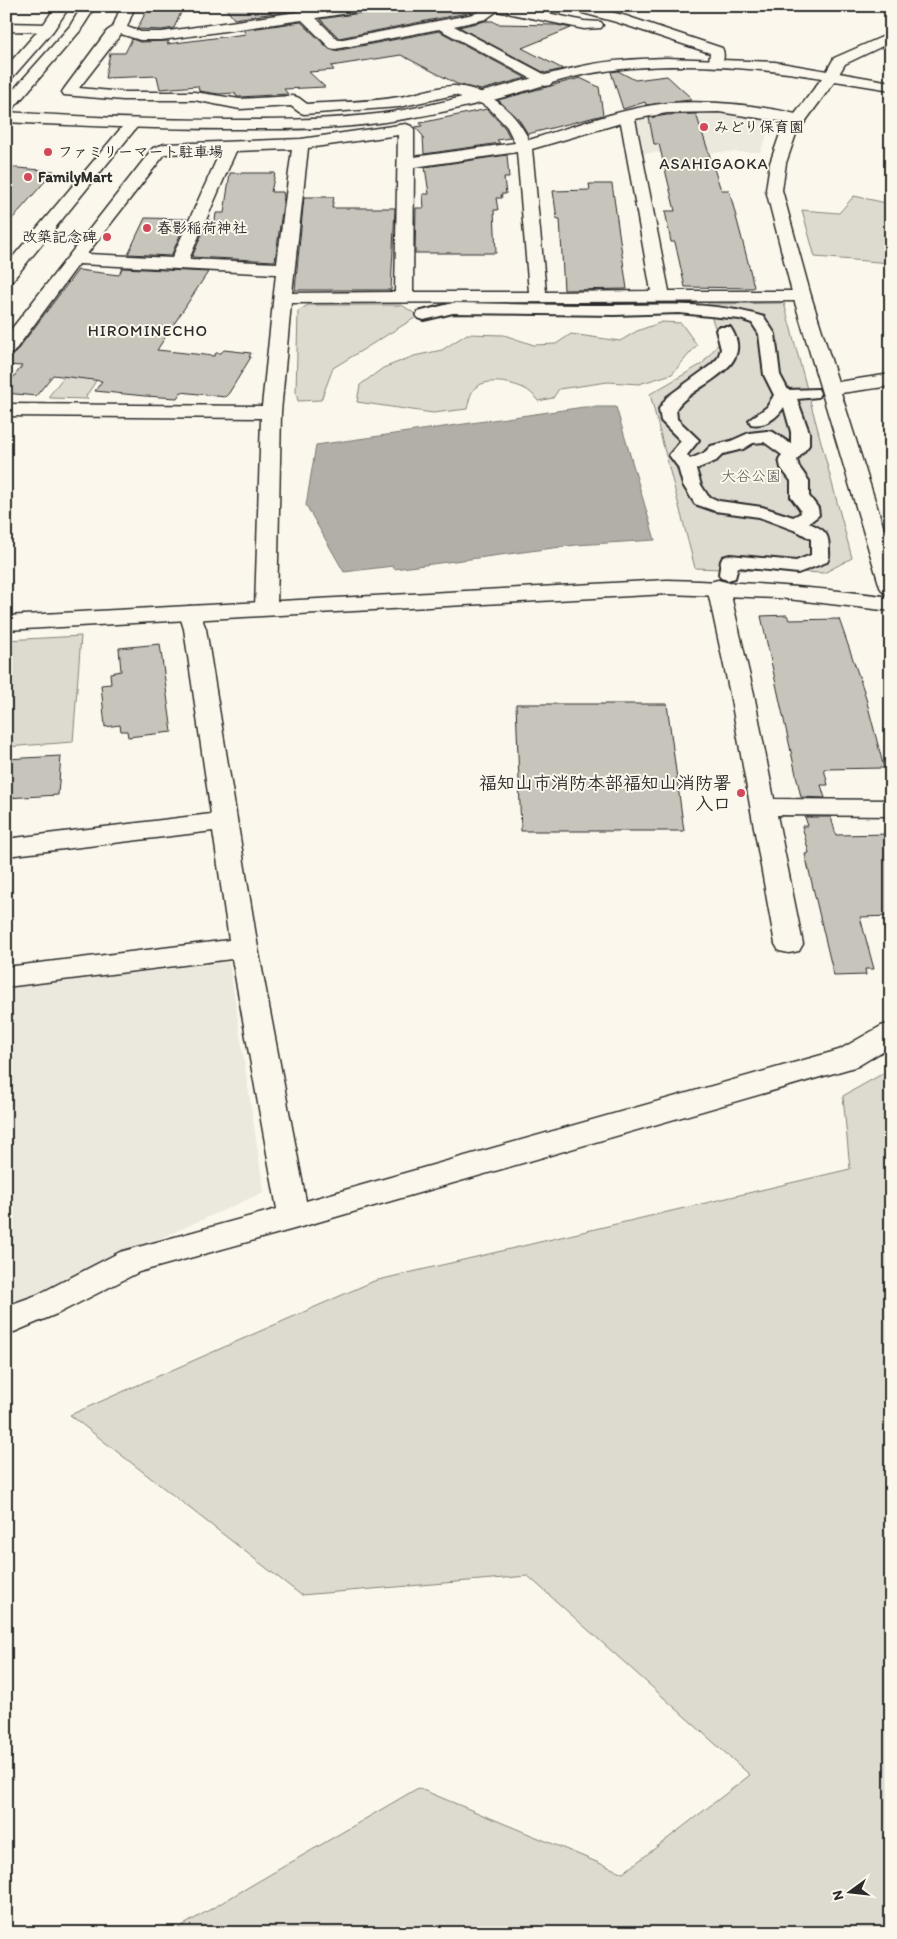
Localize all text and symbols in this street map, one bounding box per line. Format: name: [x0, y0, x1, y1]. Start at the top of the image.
place label: みどり保育園: [714, 118, 804, 136]
marker: みどり保育園: [698, 121, 710, 133]
place label: ファミリーマート駐車場: [58, 143, 224, 161]
marker: ファミリーマート駐車場: [42, 146, 54, 158]
district label: ASAHIGAOKA: [659, 154, 769, 173]
place label: FamilyMart: [38, 168, 113, 187]
marker: FamilyMart: [22, 171, 34, 183]
place label: 春影稲荷神社: [157, 219, 247, 237]
marker: 春影稲荷神社: [141, 222, 153, 234]
place label: 改築記念碑: [22, 228, 97, 246]
marker: 改築記念碑: [101, 231, 113, 243]
district label: HIROMINECHO: [88, 321, 208, 340]
park label: 大谷公園: [721, 467, 781, 485]
place label: 福知山市消防本部福知山消防署 入口: [479, 772, 731, 815]
marker: 福知山市消防本部福知山消防署 入口: [735, 787, 747, 799]
north arrow: [824, 1866, 874, 1916]
text: N: [828, 1888, 847, 1902]

